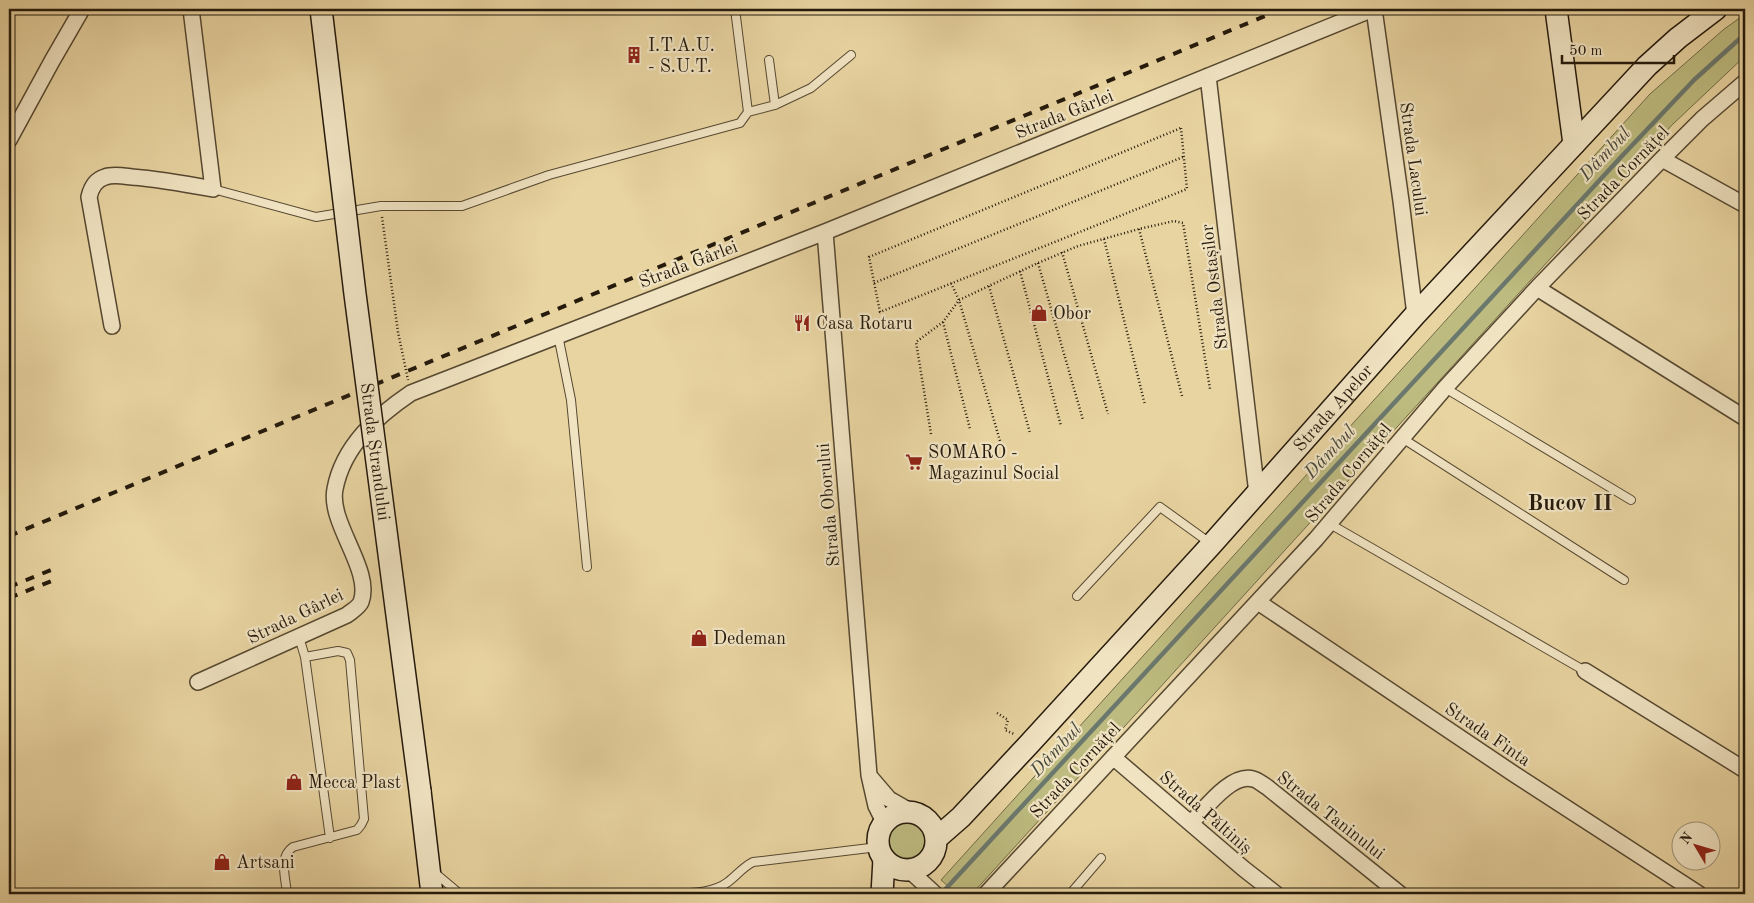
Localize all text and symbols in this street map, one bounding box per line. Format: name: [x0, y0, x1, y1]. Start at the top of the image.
scale bar: [1562, 32, 1674, 64]
place label: I.T.A.U. - S.U.T.: [648, 37, 715, 76]
text: 50 m: [1569, 44, 1603, 59]
building icon: I.T.A.U. - S.U.T.: [624, 45, 644, 65]
street label: Strada Gârlei: [1013, 87, 1116, 143]
street label: Strada Lacului: [1396, 101, 1430, 217]
street label: Strada Cornățel: [1574, 123, 1674, 225]
water label: Dâmbul: [1576, 124, 1635, 186]
street label: Strada Ostașilor: [1198, 222, 1233, 351]
street label: Strada Gârlei: [636, 238, 740, 292]
shop icon: Obor: [1029, 303, 1049, 323]
place label: Obor: [1053, 305, 1092, 323]
restaurant icon: Casa Rotaru: [792, 313, 812, 333]
place label: Casa Rotaru: [816, 315, 913, 333]
street label: Strada Apelor: [1291, 361, 1377, 455]
street label: Strada Ștrandului: [357, 382, 393, 522]
street label: Strada Cornățel: [1302, 420, 1396, 527]
water label: Dâmbul: [1301, 422, 1360, 484]
street label: Strada Oborului: [815, 442, 843, 568]
place label: SOMARO - Magazinul Social: [928, 444, 1059, 483]
supermarket icon: SOMARO - Magazinul Social: [904, 452, 924, 472]
district label: Bucov II: [1528, 493, 1612, 515]
street label: Strada Gârlei: [245, 586, 346, 648]
shop icon: Dedeman: [689, 628, 709, 648]
place label: Dedeman: [713, 630, 786, 648]
street label: Strada Finta: [1441, 700, 1534, 770]
street label: Strada Cornățel: [1027, 719, 1125, 823]
water label: Dâmbul: [1027, 720, 1086, 782]
street label: Strada Păltiniș: [1155, 768, 1255, 859]
street label: Strada Taninului: [1273, 768, 1388, 863]
shop icon: Mecca Plast: [284, 772, 304, 792]
place label: Mecca Plast: [308, 774, 401, 792]
north arrow: [1672, 820, 1722, 870]
text: N: [1678, 830, 1696, 847]
shop icon: Artsani: [212, 852, 232, 872]
place label: Artsani: [236, 854, 295, 872]

